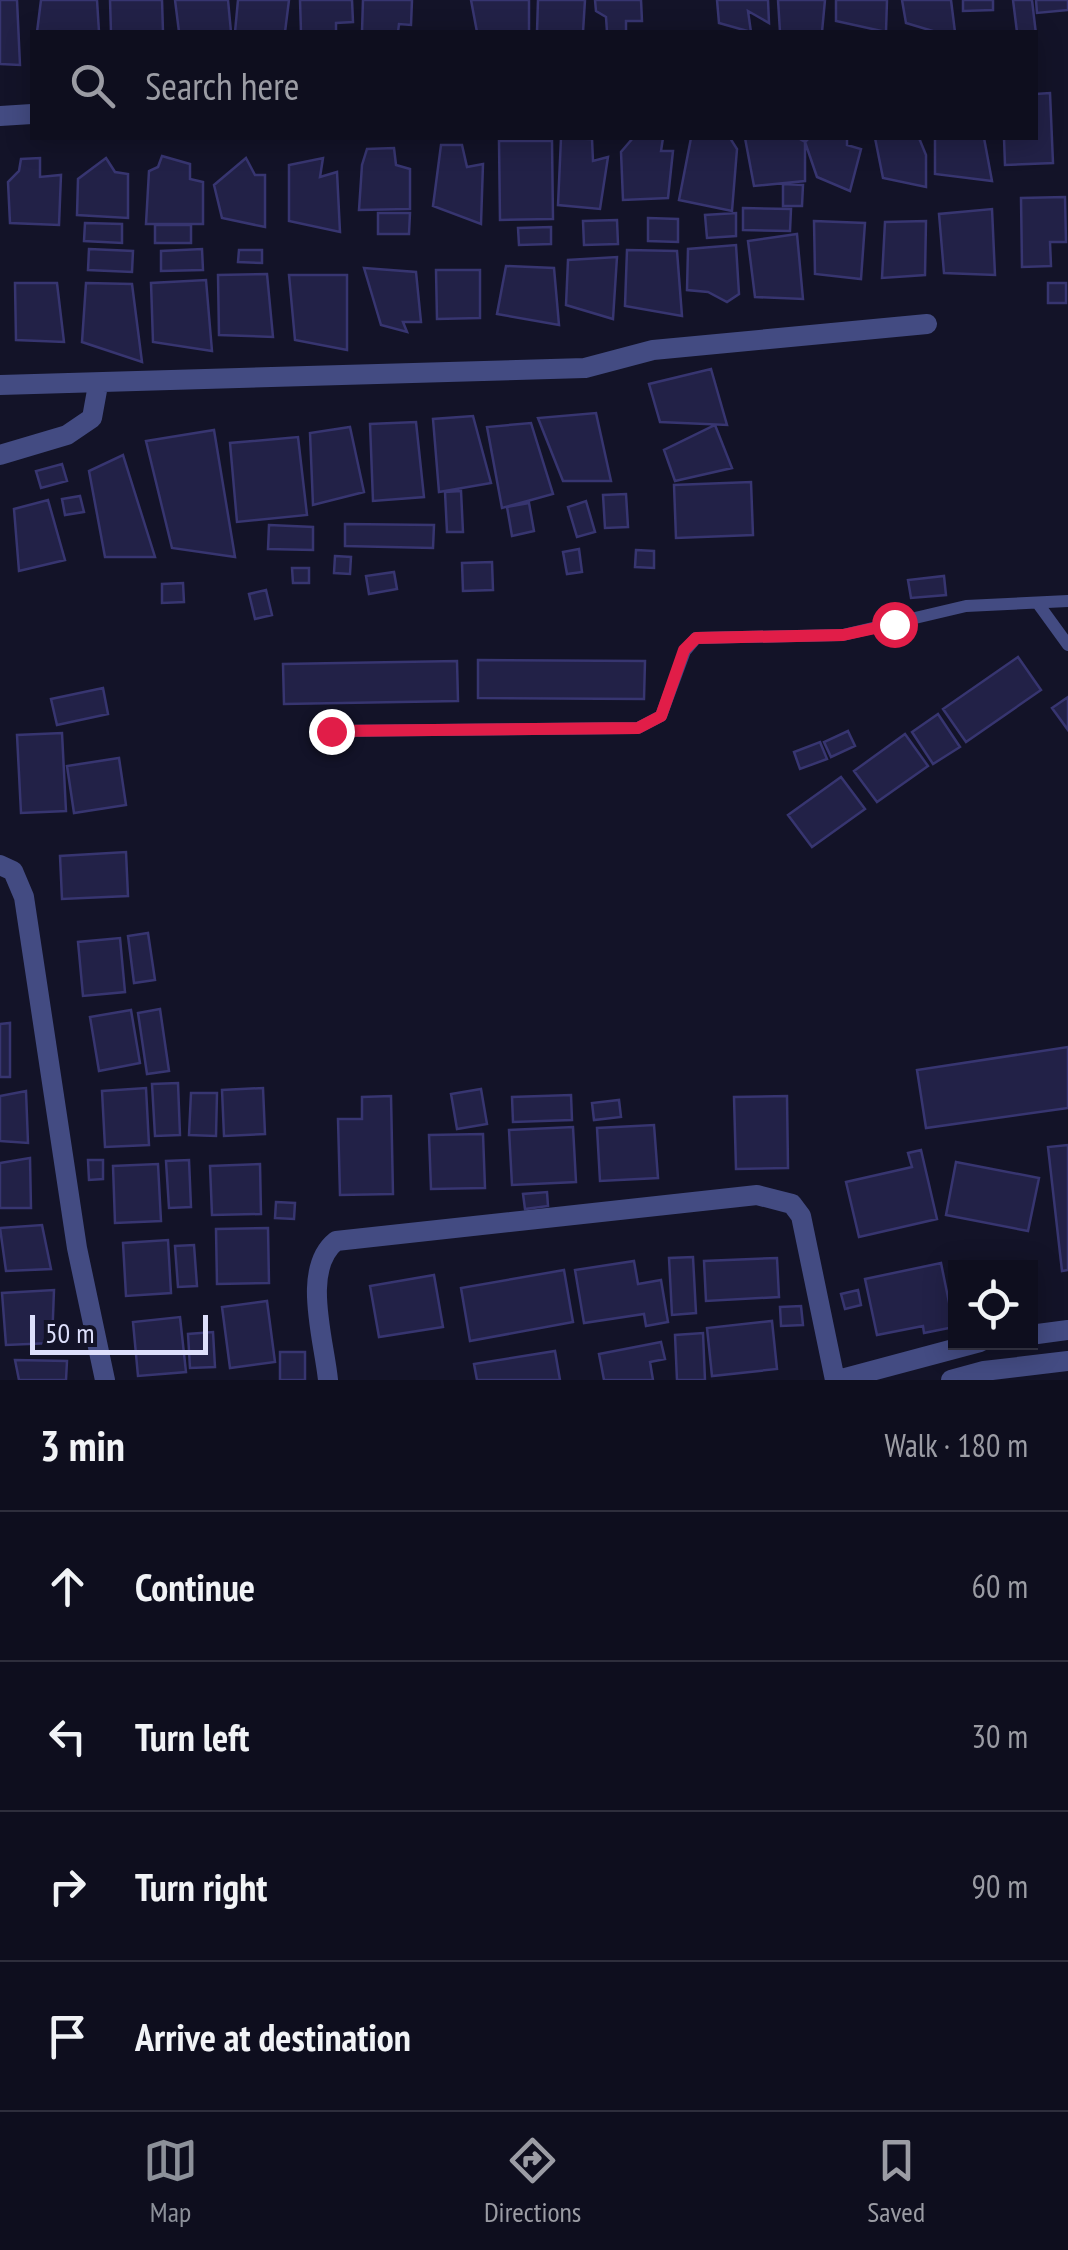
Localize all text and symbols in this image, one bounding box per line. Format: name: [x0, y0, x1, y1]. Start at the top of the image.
search box: [30, 30, 1038, 140]
icon: search: [65, 58, 120, 113]
text: Search here: [145, 61, 299, 110]
route start: [872, 602, 918, 648]
route end: [309, 709, 355, 755]
map controls: [948, 1260, 1038, 1350]
button: locate: [948, 1260, 1038, 1350]
scale bar: [30, 1310, 208, 1354]
text: 50 m: [45, 1314, 94, 1351]
text: 3 min: [40, 1418, 125, 1473]
text: Walk · 180 m: [884, 1424, 1028, 1466]
icon: ahead: [40, 1559, 95, 1614]
text: Continue: [135, 1562, 255, 1611]
text: 60 m: [972, 1565, 1028, 1607]
icon: left: [40, 1709, 95, 1764]
text: Turn left: [135, 1712, 249, 1761]
text: 30 m: [972, 1715, 1028, 1757]
icon: right: [40, 1859, 95, 1914]
text: Turn right: [135, 1862, 267, 1911]
text: 90 m: [972, 1865, 1028, 1907]
icon: arrive: [40, 2009, 95, 2064]
text: Arrive at destination: [135, 2012, 411, 2061]
tab: Map: [143, 2133, 198, 2230]
tab: Directions: [484, 2133, 581, 2230]
tab: Saved: [867, 2133, 925, 2230]

